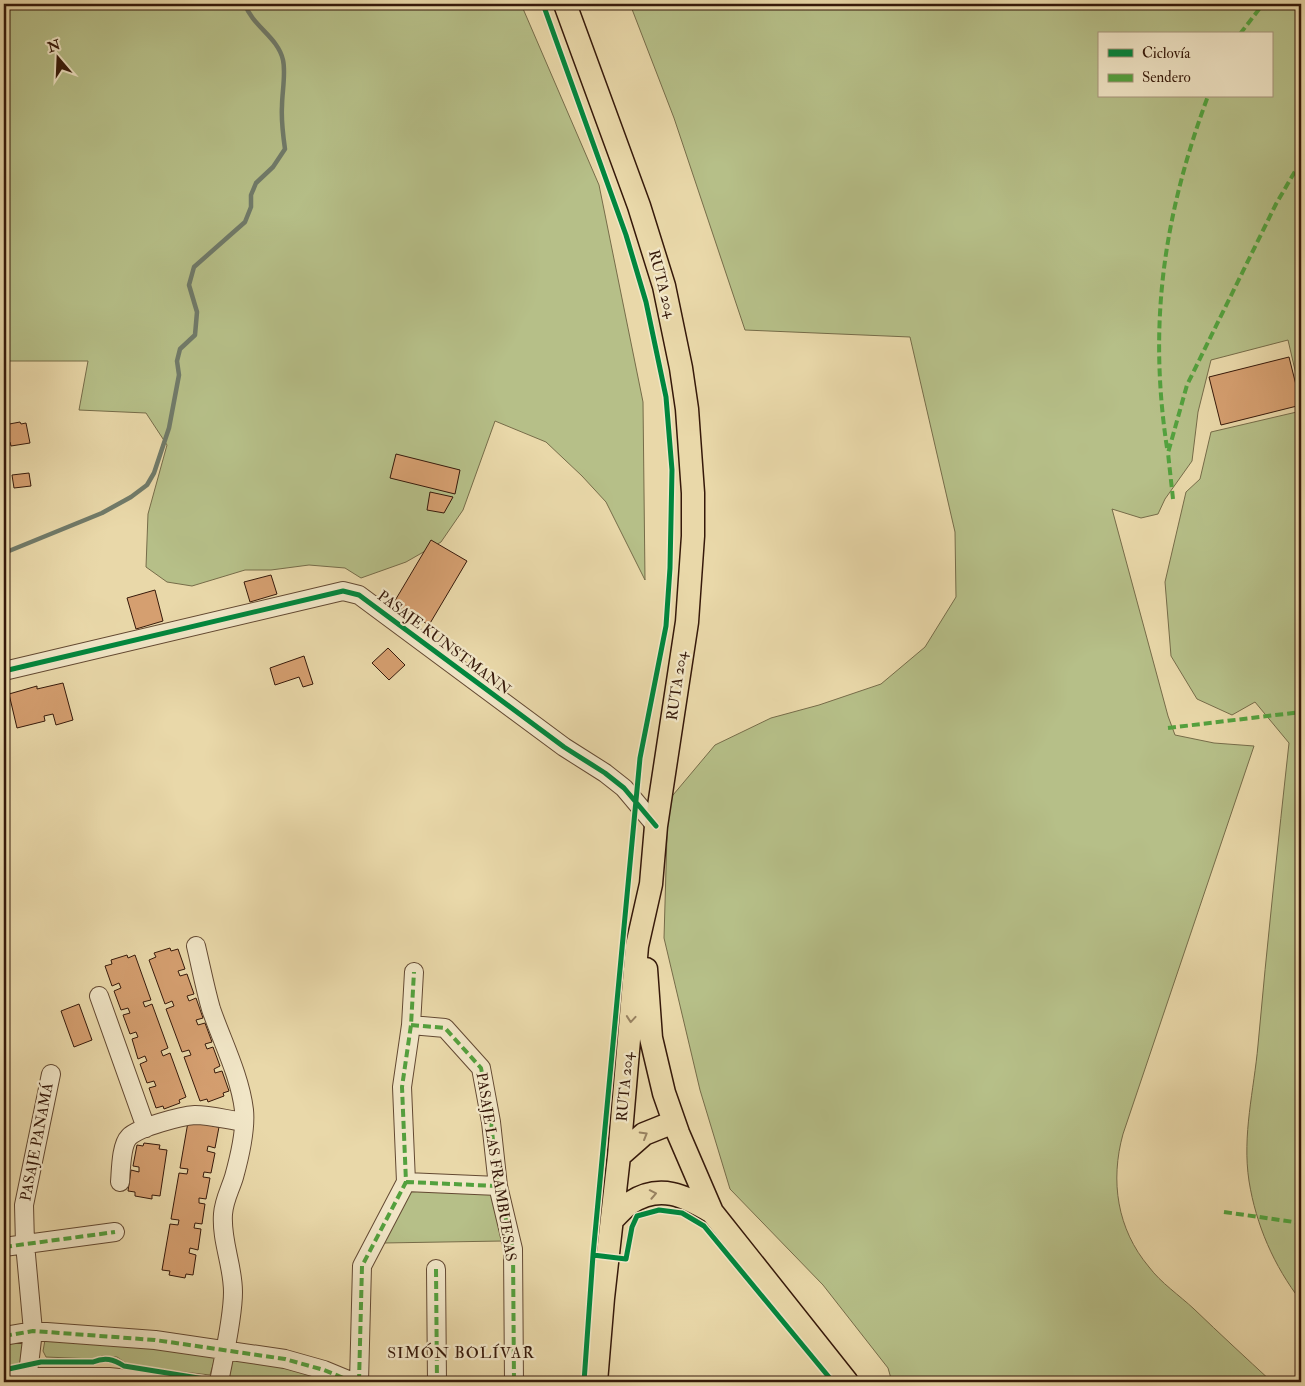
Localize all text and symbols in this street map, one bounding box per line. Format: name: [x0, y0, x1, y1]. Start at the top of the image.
north arrow: [32, 32, 82, 82]
legend: [1098, 32, 1272, 98]
text: N: [44, 36, 63, 57]
text: Ciclovía: [1142, 44, 1191, 63]
text: Sendero: [1142, 68, 1191, 87]
street label: RUTA 204: [644, 248, 680, 321]
street label: PASAJE KUNSTMANN: [373, 587, 515, 701]
street label: RUTA 204: [663, 649, 691, 722]
one-way arrow: [626, 1015, 637, 1023]
street label: RUTA 204: [613, 1051, 638, 1123]
street label: PASAJE LAS FRAMBUESAS: [471, 1071, 520, 1263]
street label: PASAJE PANAMÁ: [14, 1080, 59, 1203]
one-way arrow: [639, 1131, 648, 1141]
one-way arrow: [649, 1190, 658, 1200]
district label: SIMÓN BOLÍVAR: [387, 1342, 535, 1363]

